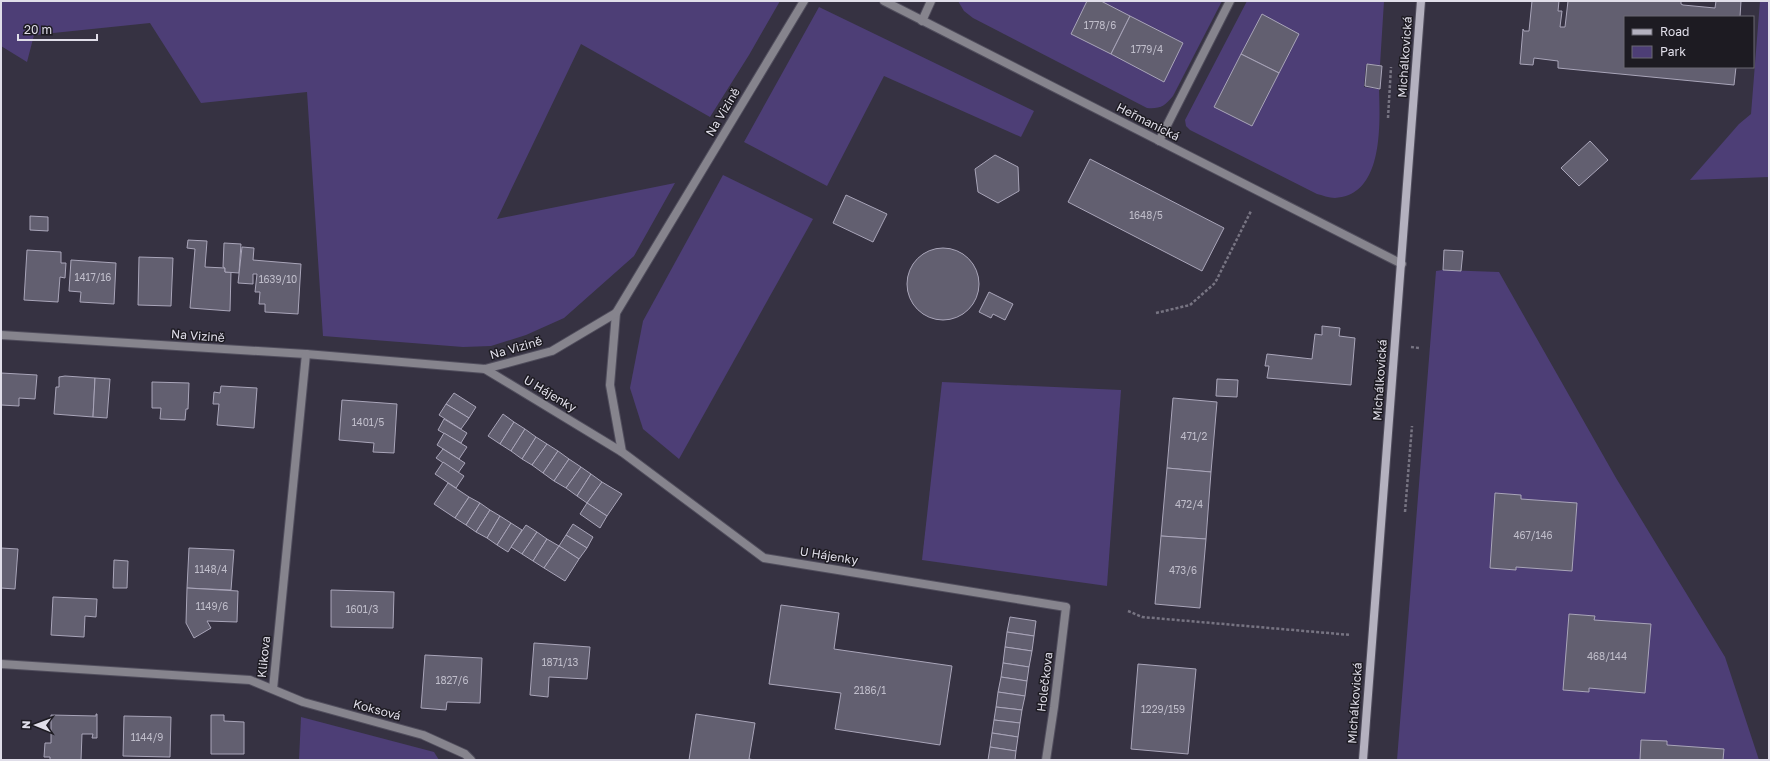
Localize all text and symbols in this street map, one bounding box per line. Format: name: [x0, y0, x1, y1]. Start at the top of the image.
scale bar: [18, 16, 97, 42]
street label: Michálkovická: [1394, 16, 1415, 98]
legend: [1624, 16, 1754, 68]
house number: 1778/6: [1084, 19, 1116, 31]
text: 20 m: [24, 22, 52, 37]
text: Road: [1660, 24, 1689, 39]
house number: 1779/4: [1131, 43, 1163, 55]
text: Park: [1660, 44, 1686, 59]
street label: Na Vizině: [702, 85, 743, 139]
street label: Heřmanická: [1114, 99, 1182, 144]
house number: 1648/5: [1129, 209, 1163, 221]
house number: 1417/16: [75, 271, 111, 283]
house number: 1639/10: [259, 273, 297, 285]
street label: Na Vizině: [171, 326, 225, 345]
street label: Na Vizině: [488, 333, 544, 362]
street label: Michálkovická: [1369, 339, 1390, 421]
street label: U Hájenky: [521, 372, 580, 415]
house number: 1401/5: [352, 416, 384, 428]
house number: 471/2: [1181, 430, 1208, 442]
house number: 472/4: [1175, 498, 1203, 510]
house number: 467/146: [1513, 529, 1553, 541]
street label: U Hájenky: [799, 543, 860, 568]
house number: 1148/4: [195, 563, 227, 575]
house number: 473/6: [1169, 564, 1197, 576]
house number: 1149/6: [196, 600, 228, 612]
house number: 1601/3: [346, 603, 378, 615]
street label: Klikova: [254, 635, 273, 679]
house number: 468/144: [1587, 650, 1627, 662]
street label: Holečkova: [1033, 651, 1056, 713]
house number: 1871/13: [542, 656, 578, 668]
street label: Michálkovická: [1344, 662, 1365, 744]
house number: 1827/6: [436, 674, 468, 686]
house number: 2186/1: [854, 684, 886, 696]
street label: Koksová: [352, 696, 402, 723]
house number: 1229/159: [1141, 703, 1185, 715]
north arrow: [16, 705, 56, 745]
text: N: [19, 721, 32, 729]
house number: 1144/9: [131, 731, 163, 743]

